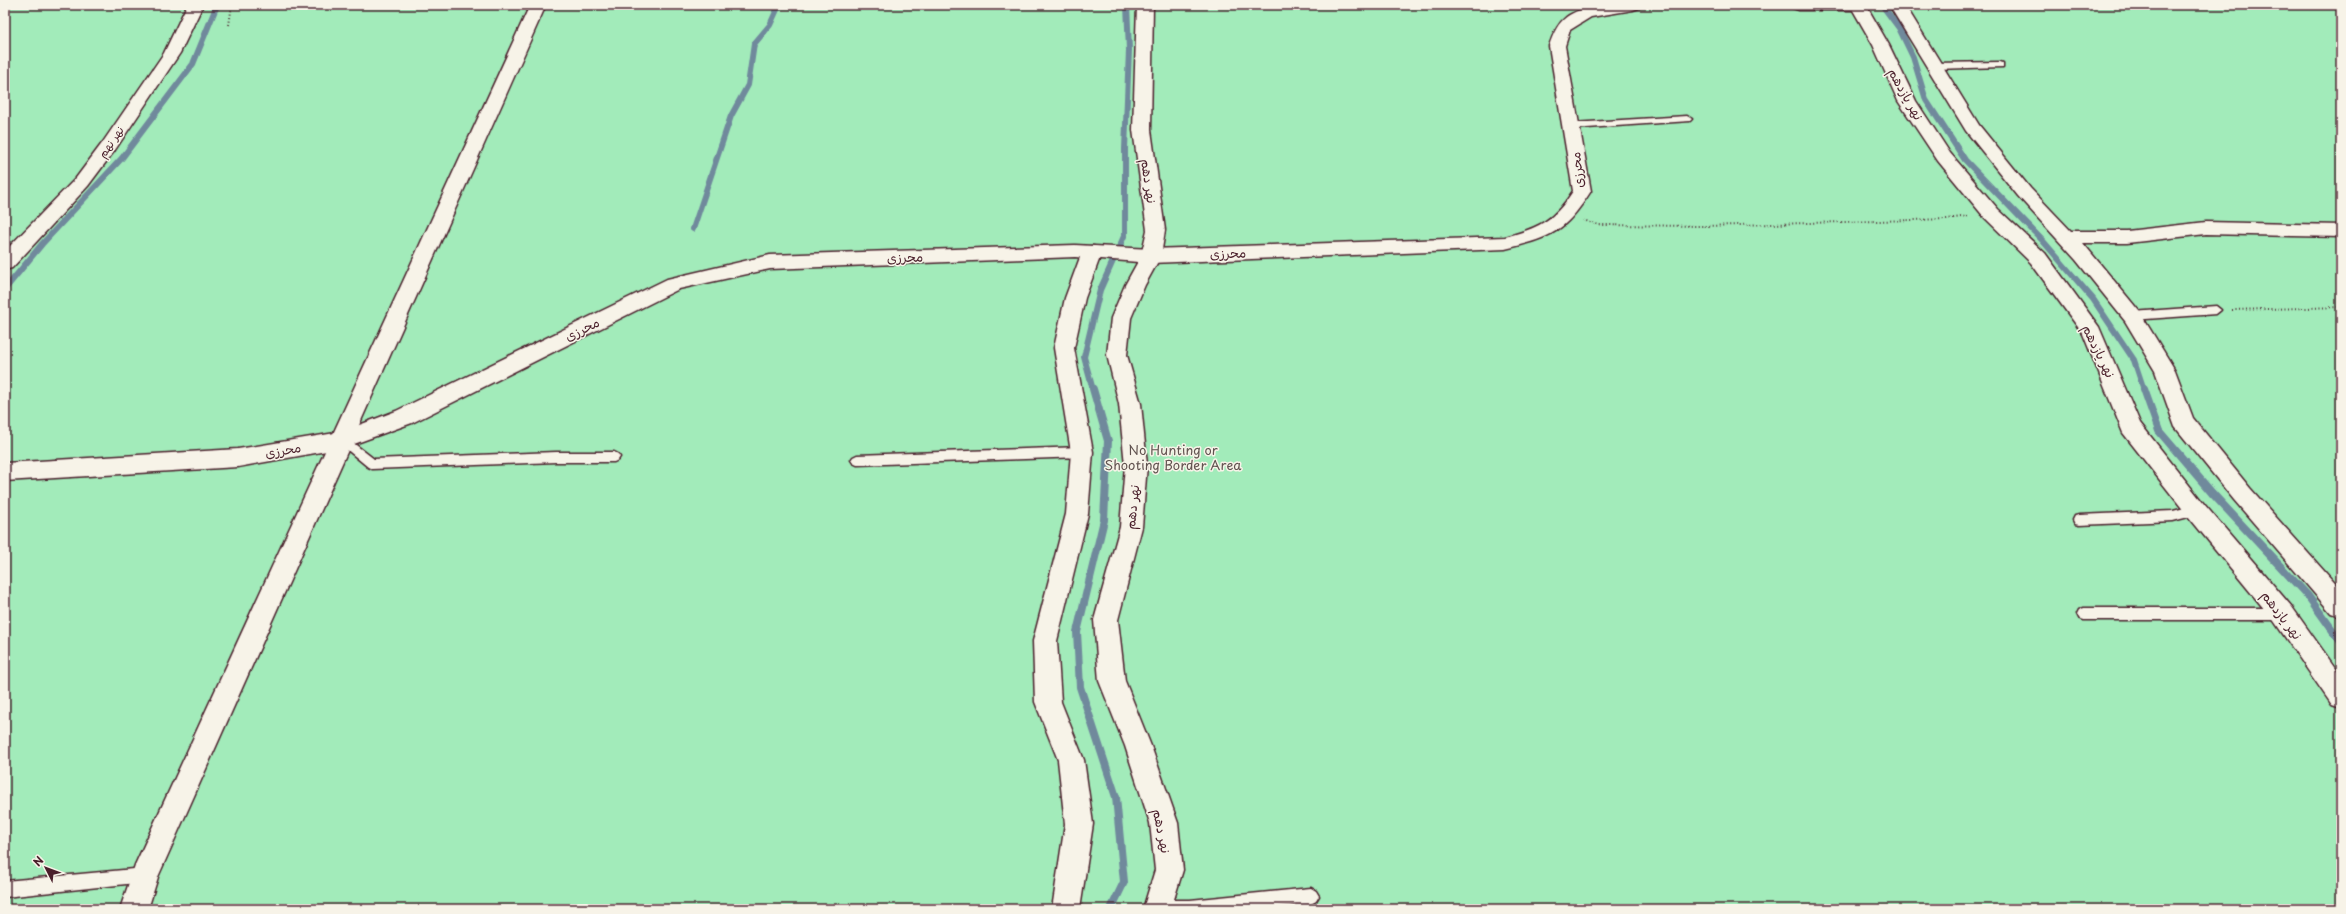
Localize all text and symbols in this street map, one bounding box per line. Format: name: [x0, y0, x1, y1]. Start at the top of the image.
street label: نهر یازدهم: [1883, 64, 1929, 124]
street label: نهر نهم: [94, 122, 128, 162]
street label: محرزی: [1565, 151, 1588, 189]
street label: نهر دهم: [1135, 157, 1162, 205]
street label: محرزی: [1209, 242, 1246, 263]
street label: محرزی: [886, 246, 923, 267]
street label: محرزی: [561, 312, 602, 345]
street label: نهر یازدهم: [2077, 321, 2120, 381]
street label: محرزی: [263, 437, 302, 462]
park label: No Hunting or Shooting Border Area: [1105, 440, 1242, 474]
street label: نهر دهم: [1120, 484, 1145, 530]
street label: نهر یازدهم: [2256, 586, 2307, 644]
street label: نهر دهم: [1147, 807, 1176, 855]
north arrow: [26, 848, 66, 888]
text: N: [29, 852, 48, 870]

